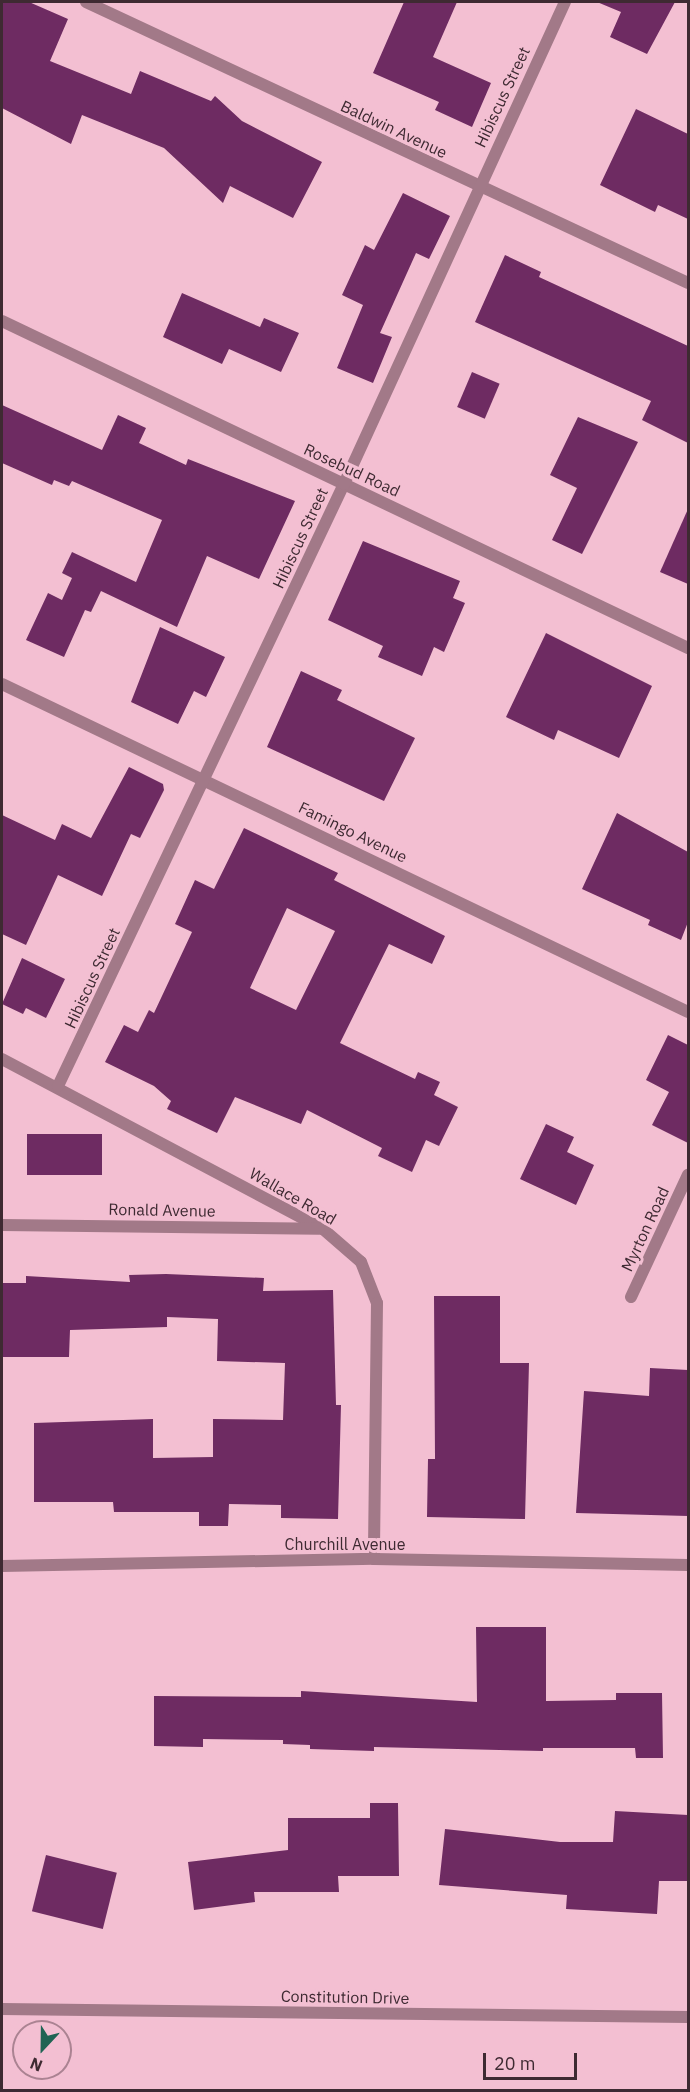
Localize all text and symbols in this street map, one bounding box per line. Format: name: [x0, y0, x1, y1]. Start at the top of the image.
street label: Hibiscus Street: [470, 44, 534, 150]
street label: Baldwin Avenue: [338, 96, 450, 162]
street label: Rosebud Road: [301, 439, 403, 501]
street label: Hibiscus Street: [268, 485, 332, 591]
street label: Famingo Avenue: [296, 797, 410, 867]
street label: Hibiscus Street: [60, 925, 124, 1031]
street label: Wallace Road: [246, 1163, 340, 1229]
street label: Myrton Road: [617, 1184, 673, 1274]
street label: Ronald Avenue: [108, 1199, 216, 1221]
street label: Churchill Avenue: [285, 1534, 405, 1554]
street label: Constitution Drive: [281, 1986, 409, 2008]
north arrow: [12, 2020, 72, 2080]
scale bar: [486, 2041, 580, 2079]
text: 20 m: [494, 2052, 536, 2075]
text: N: [27, 2053, 45, 2076]

